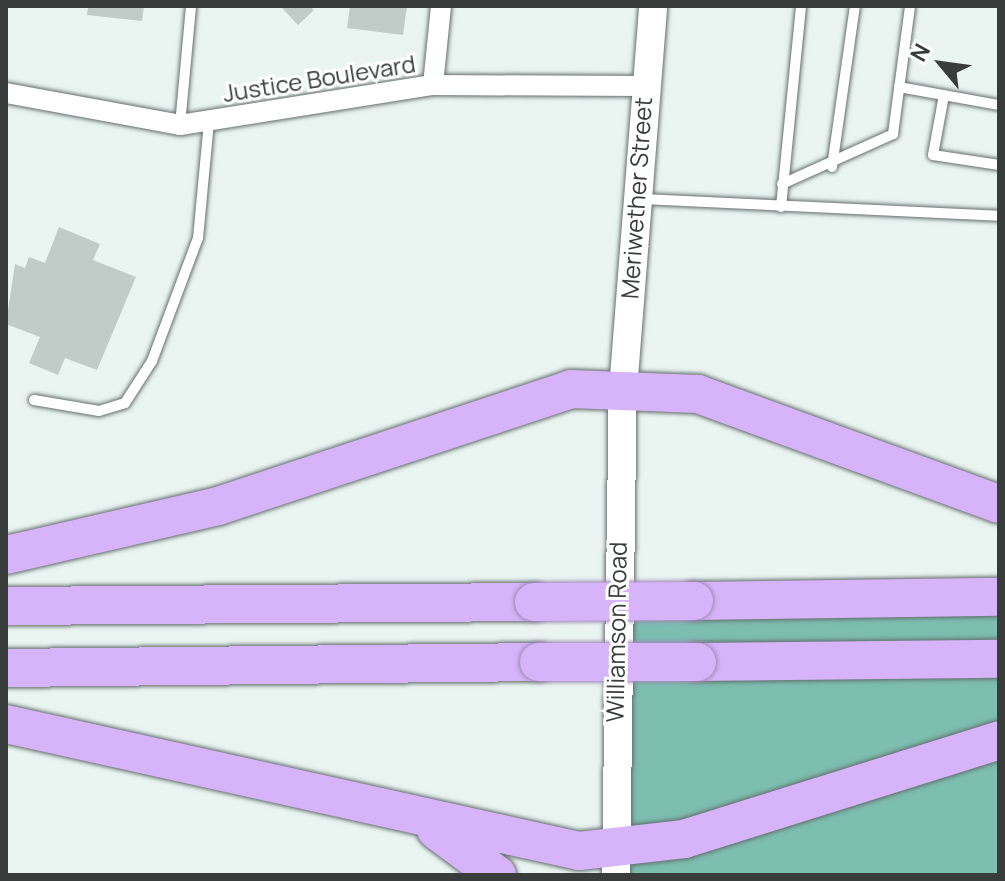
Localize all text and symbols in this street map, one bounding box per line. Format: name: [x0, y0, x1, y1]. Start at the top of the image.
north arrow: [901, 24, 981, 104]
text: N: [903, 38, 937, 67]
street label: Justice Boulevard: [221, 49, 417, 107]
street label: Meriwether Street: [615, 96, 657, 300]
street label: Williamson Road: [600, 541, 632, 723]

